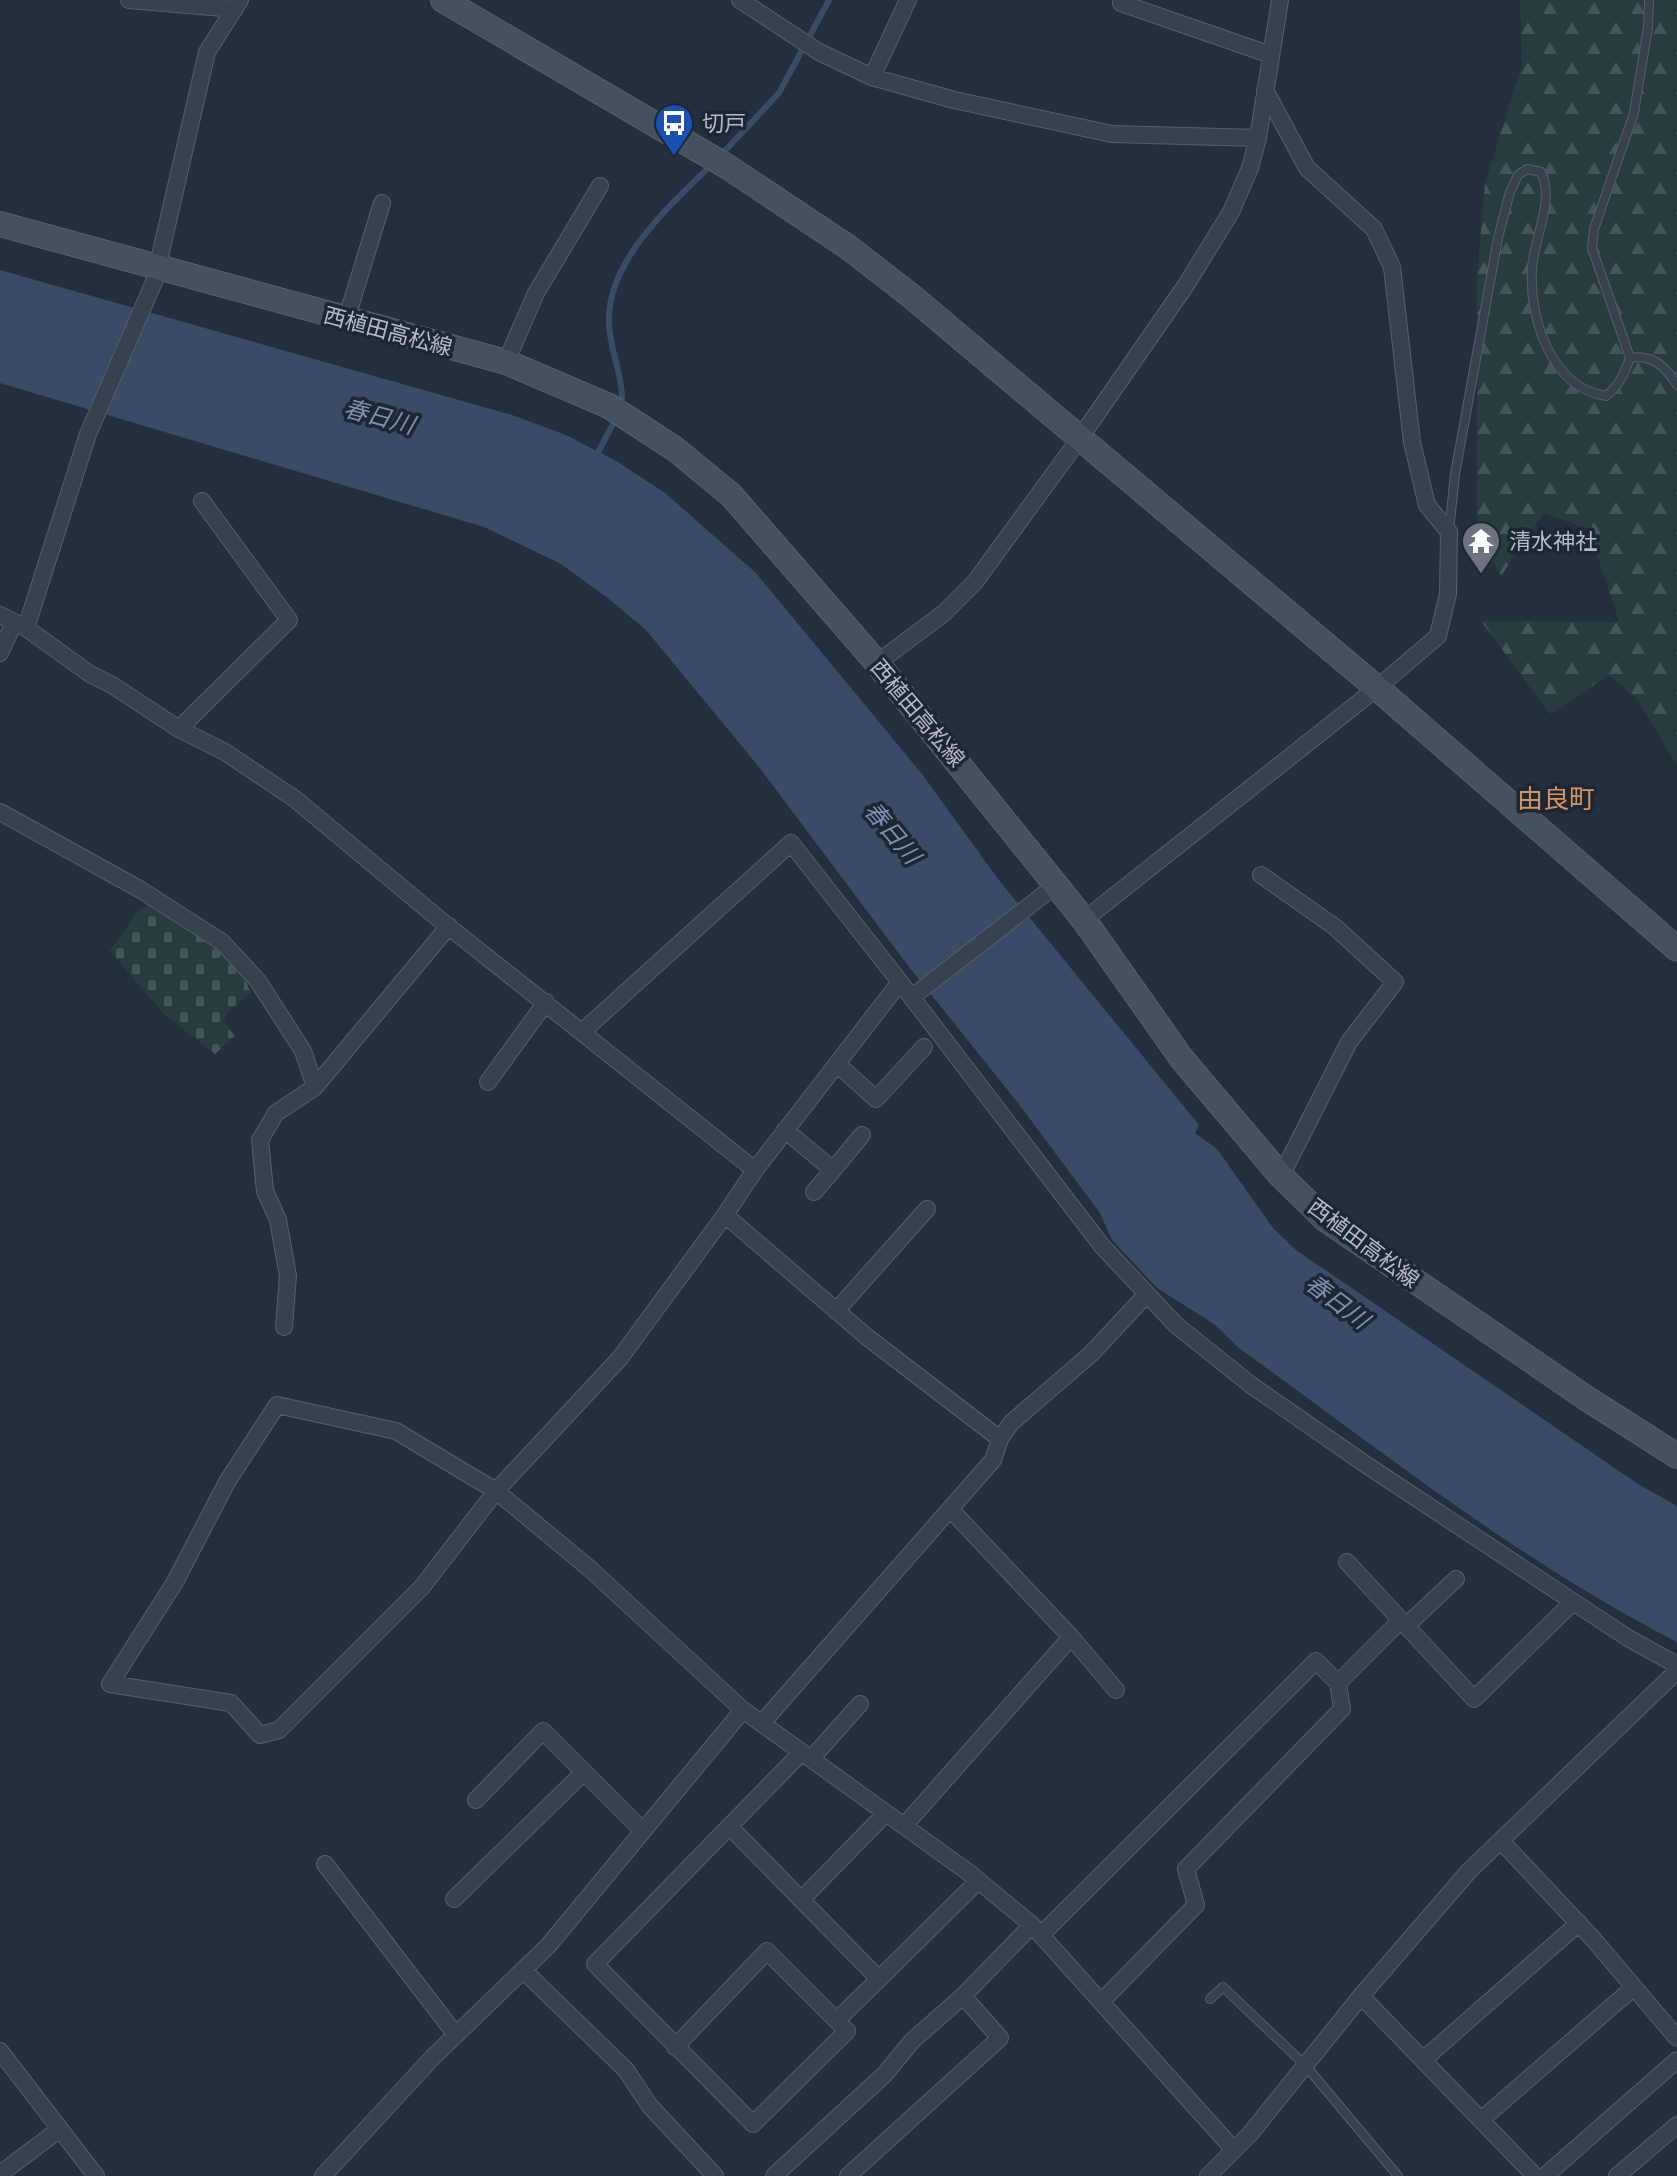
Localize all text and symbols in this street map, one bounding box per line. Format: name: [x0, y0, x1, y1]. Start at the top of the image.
bus stop icon: 切戸: [653, 102, 695, 157]
place label: 切戸: [702, 108, 746, 138]
street label: 西植田高松線: [320, 299, 456, 363]
water label: 春日川: [340, 390, 421, 442]
temple icon: 清水神社: [1460, 520, 1502, 575]
place label: 清水神社: [1509, 526, 1597, 556]
street label: 西植田高松線: [864, 653, 972, 773]
district label: 由良町: [1517, 780, 1595, 816]
water label: 春日川: [857, 794, 931, 873]
street label: 西植田高松線: [1302, 1191, 1426, 1295]
water label: 春日川: [1299, 1266, 1379, 1337]

